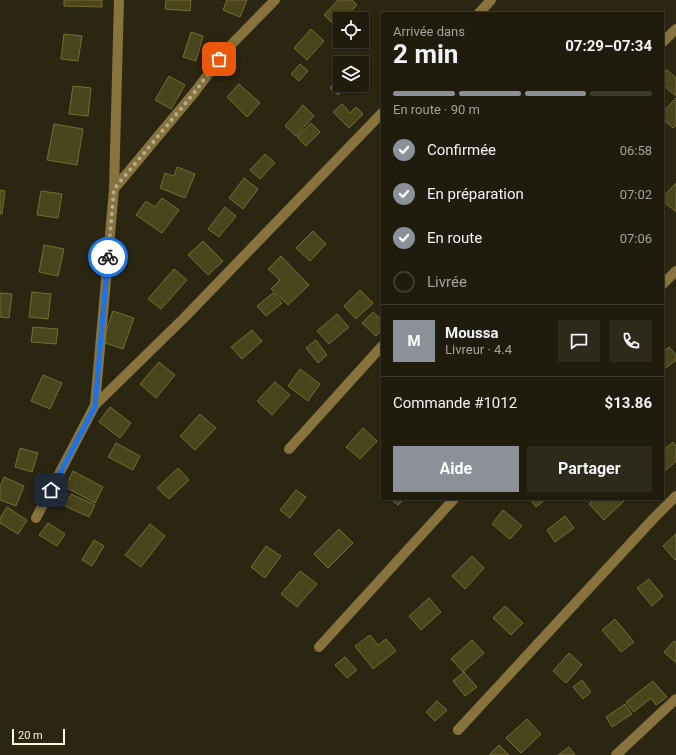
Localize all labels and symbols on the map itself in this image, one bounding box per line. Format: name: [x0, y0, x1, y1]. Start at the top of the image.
pin: [202, 42, 236, 76]
courier: [88, 237, 128, 277]
pin: [34, 473, 68, 507]
scale bar: [12, 727, 65, 746]

